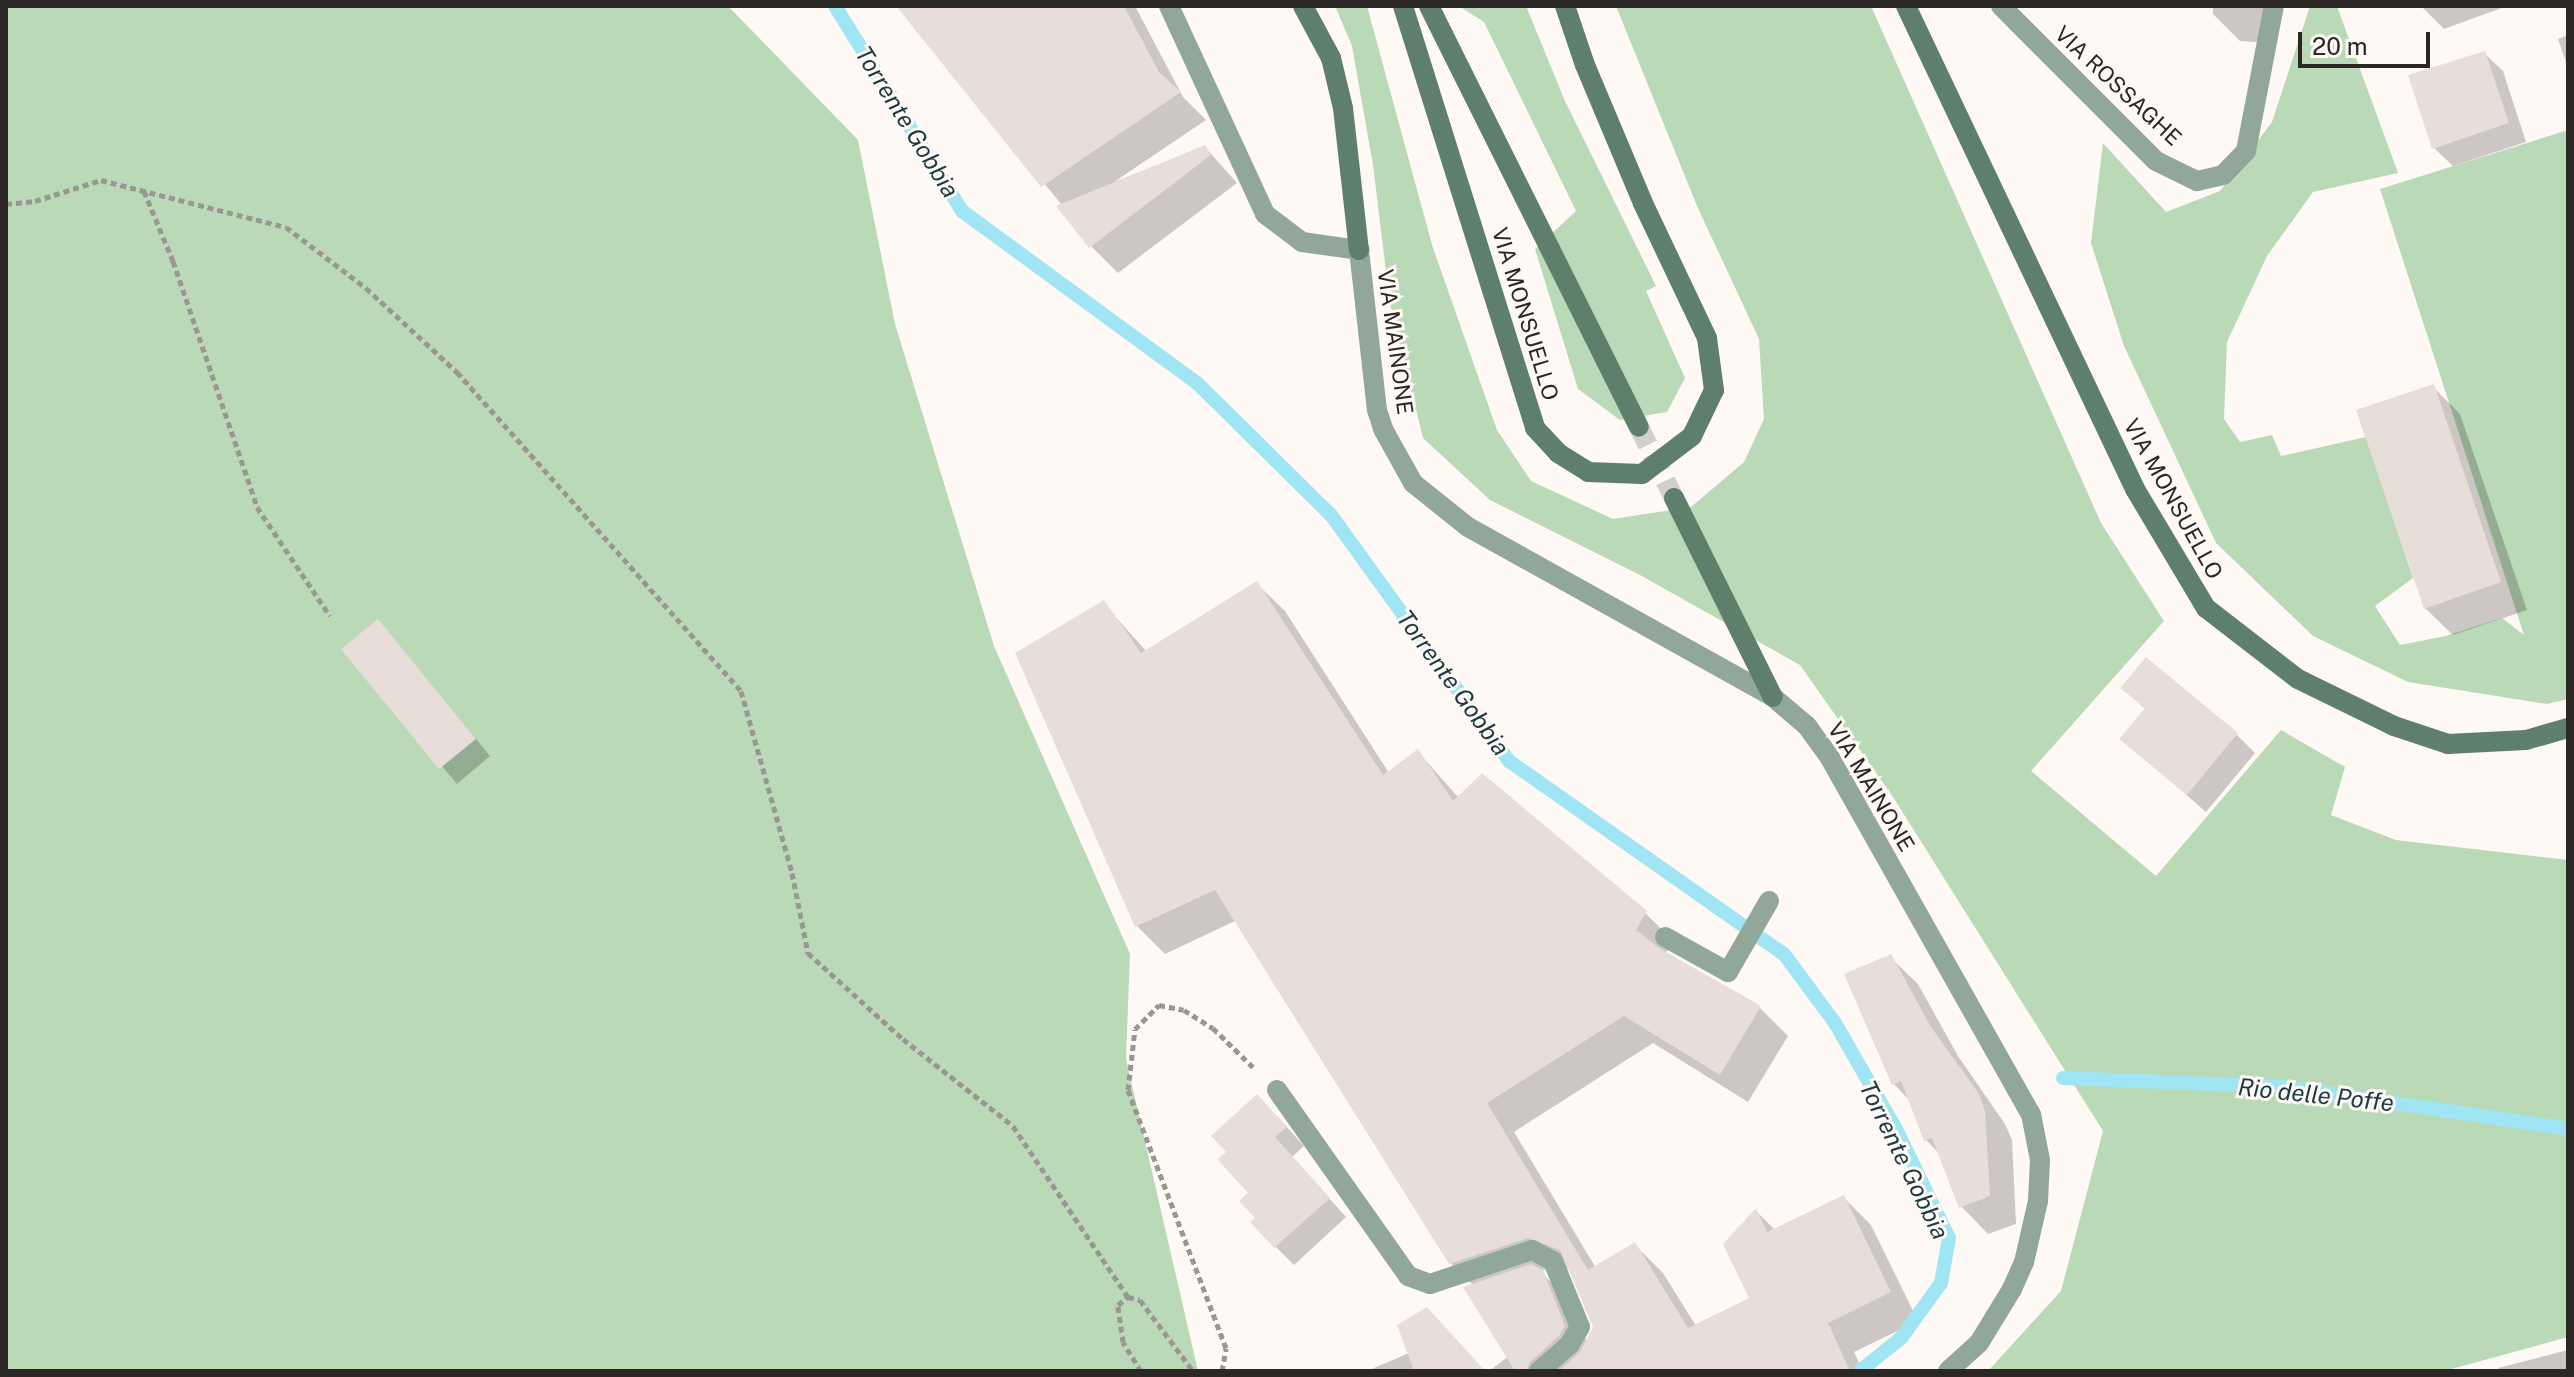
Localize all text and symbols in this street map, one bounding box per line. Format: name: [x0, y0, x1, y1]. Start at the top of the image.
scale bar: [2302, 16, 2434, 66]
street label: VIA ROSSAGHE: [2049, 21, 2187, 151]
text: 20 m: [2312, 32, 2368, 60]
water label: Torrente Gobbia: [849, 41, 965, 203]
street label: VIA MONSUELLO: [1486, 224, 1564, 404]
street label: VIA MAINONE: [1372, 268, 1418, 416]
street label: VIA MONSUELLO: [2118, 414, 2228, 584]
water label: Torrente Gobbia: [1391, 605, 1515, 761]
street label: VIA MAINONE: [1822, 718, 1920, 856]
water label: Rio delle Poffe: [2236, 1072, 2396, 1118]
water label: Torrente Gobbia: [1853, 1076, 1955, 1244]

